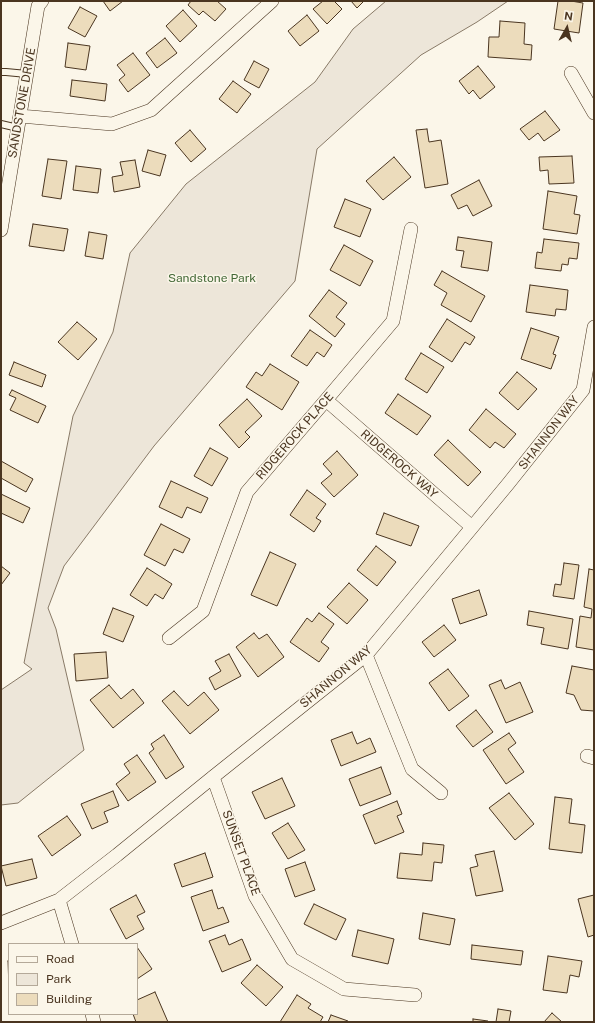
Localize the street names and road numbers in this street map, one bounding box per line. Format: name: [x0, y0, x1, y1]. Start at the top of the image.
street label: SANDSTONE DRIVE: [5, 47, 39, 159]
street label: RIDGEROCK PLACE: [253, 389, 337, 483]
street label: SHANNON WAY: [516, 393, 582, 473]
street label: RIDGEROCK WAY: [358, 427, 440, 501]
street label: SHANNON WAY: [297, 643, 375, 711]
street label: SUNSET PLACE: [219, 808, 263, 898]

